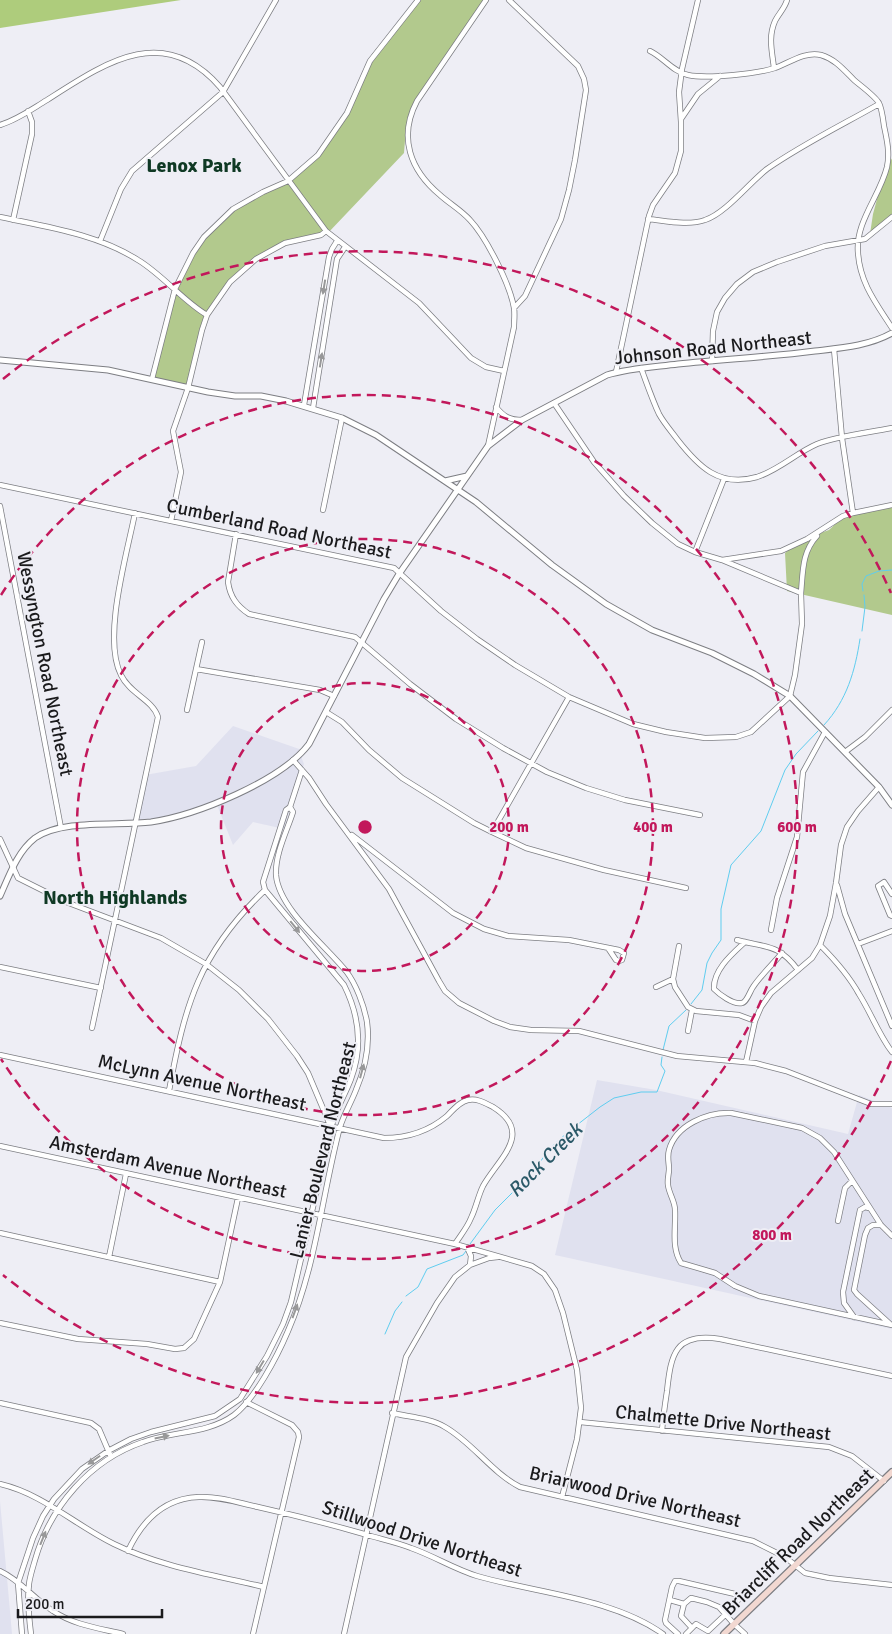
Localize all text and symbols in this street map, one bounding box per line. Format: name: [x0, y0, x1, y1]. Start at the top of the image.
district label: Lenox Park: [146, 153, 242, 178]
one-way arrow: [319, 280, 327, 296]
street label: Johnson Road Northeast: [613, 326, 813, 370]
one-way arrow: [318, 351, 326, 367]
street label: Cumberland Road Northeast: [164, 493, 394, 565]
street label: Wessyngton Road Northeast: [11, 550, 79, 778]
centre of rings: [356, 818, 374, 836]
text: 200 m: [489, 818, 529, 836]
text: 400 m: [633, 818, 673, 836]
text: 600 m: [777, 818, 817, 836]
district label: North Highlands: [43, 885, 187, 910]
one-way arrow: [290, 920, 301, 933]
street label: Lanier Boulevard Northeast: [284, 1039, 362, 1261]
street label: McLynn Avenue Northeast: [96, 1049, 309, 1117]
one-way arrow: [358, 1064, 366, 1079]
water label: Rock Creek: [503, 1116, 589, 1202]
street label: Amsterdam Avenue Northeast: [47, 1130, 289, 1204]
text: 800 m: [752, 1226, 792, 1244]
one-way arrow: [292, 1304, 299, 1319]
one-way arrow: [256, 1361, 265, 1374]
street label: Chalmette Drive Northeast: [614, 1400, 832, 1446]
one-way arrow: [154, 1433, 169, 1441]
one-way arrow: [88, 1454, 101, 1465]
street label: Briarwood Drive Northeast: [527, 1461, 743, 1533]
street label: Briarcliff Road Northeast: [717, 1463, 879, 1621]
street label: Stillwood Drive Northeast: [319, 1495, 525, 1583]
one-way arrow: [39, 1531, 47, 1545]
scale bar: [18, 1586, 161, 1618]
text: 200 m: [25, 1595, 65, 1613]

